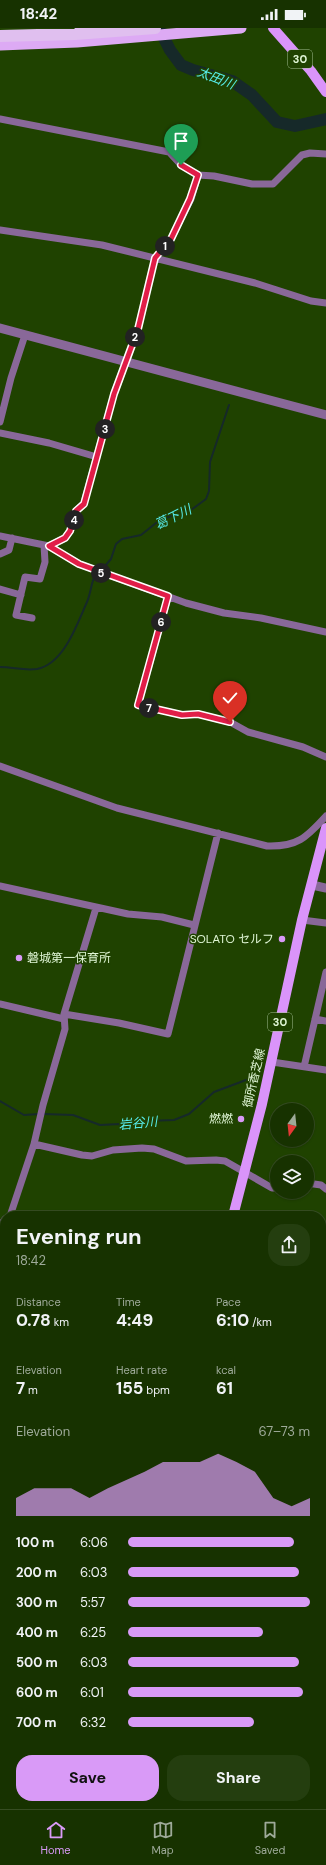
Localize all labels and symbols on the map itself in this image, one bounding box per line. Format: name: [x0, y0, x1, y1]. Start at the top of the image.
road number: 30: [288, 50, 312, 68]
water label: 太田川: [195, 63, 239, 94]
pin: [164, 124, 198, 165]
pin: 1: [155, 236, 175, 256]
pin: 2: [125, 327, 145, 347]
pin: 3: [95, 419, 115, 439]
water label: 葛下川: [152, 500, 196, 533]
pin: 4: [64, 510, 84, 530]
pin: 5: [91, 563, 111, 583]
pin: 6: [151, 612, 171, 632]
pin: [213, 681, 247, 722]
pin: 7: [139, 698, 159, 718]
place label: SOLATO セルフ: [190, 931, 274, 947]
marker: SOLATO セルフ: [277, 934, 287, 944]
place label: 磐城第一保育所: [27, 950, 111, 966]
marker: 磐城第一保育所: [14, 953, 24, 963]
road number: 30: [268, 1013, 292, 1031]
street label: 御所香芝線: [239, 1047, 269, 1109]
north arrow: [270, 1103, 314, 1147]
place label: 燃燃: [209, 1111, 233, 1127]
water label: 岩谷川: [118, 1113, 160, 1133]
marker: 燃燃: [236, 1114, 246, 1124]

